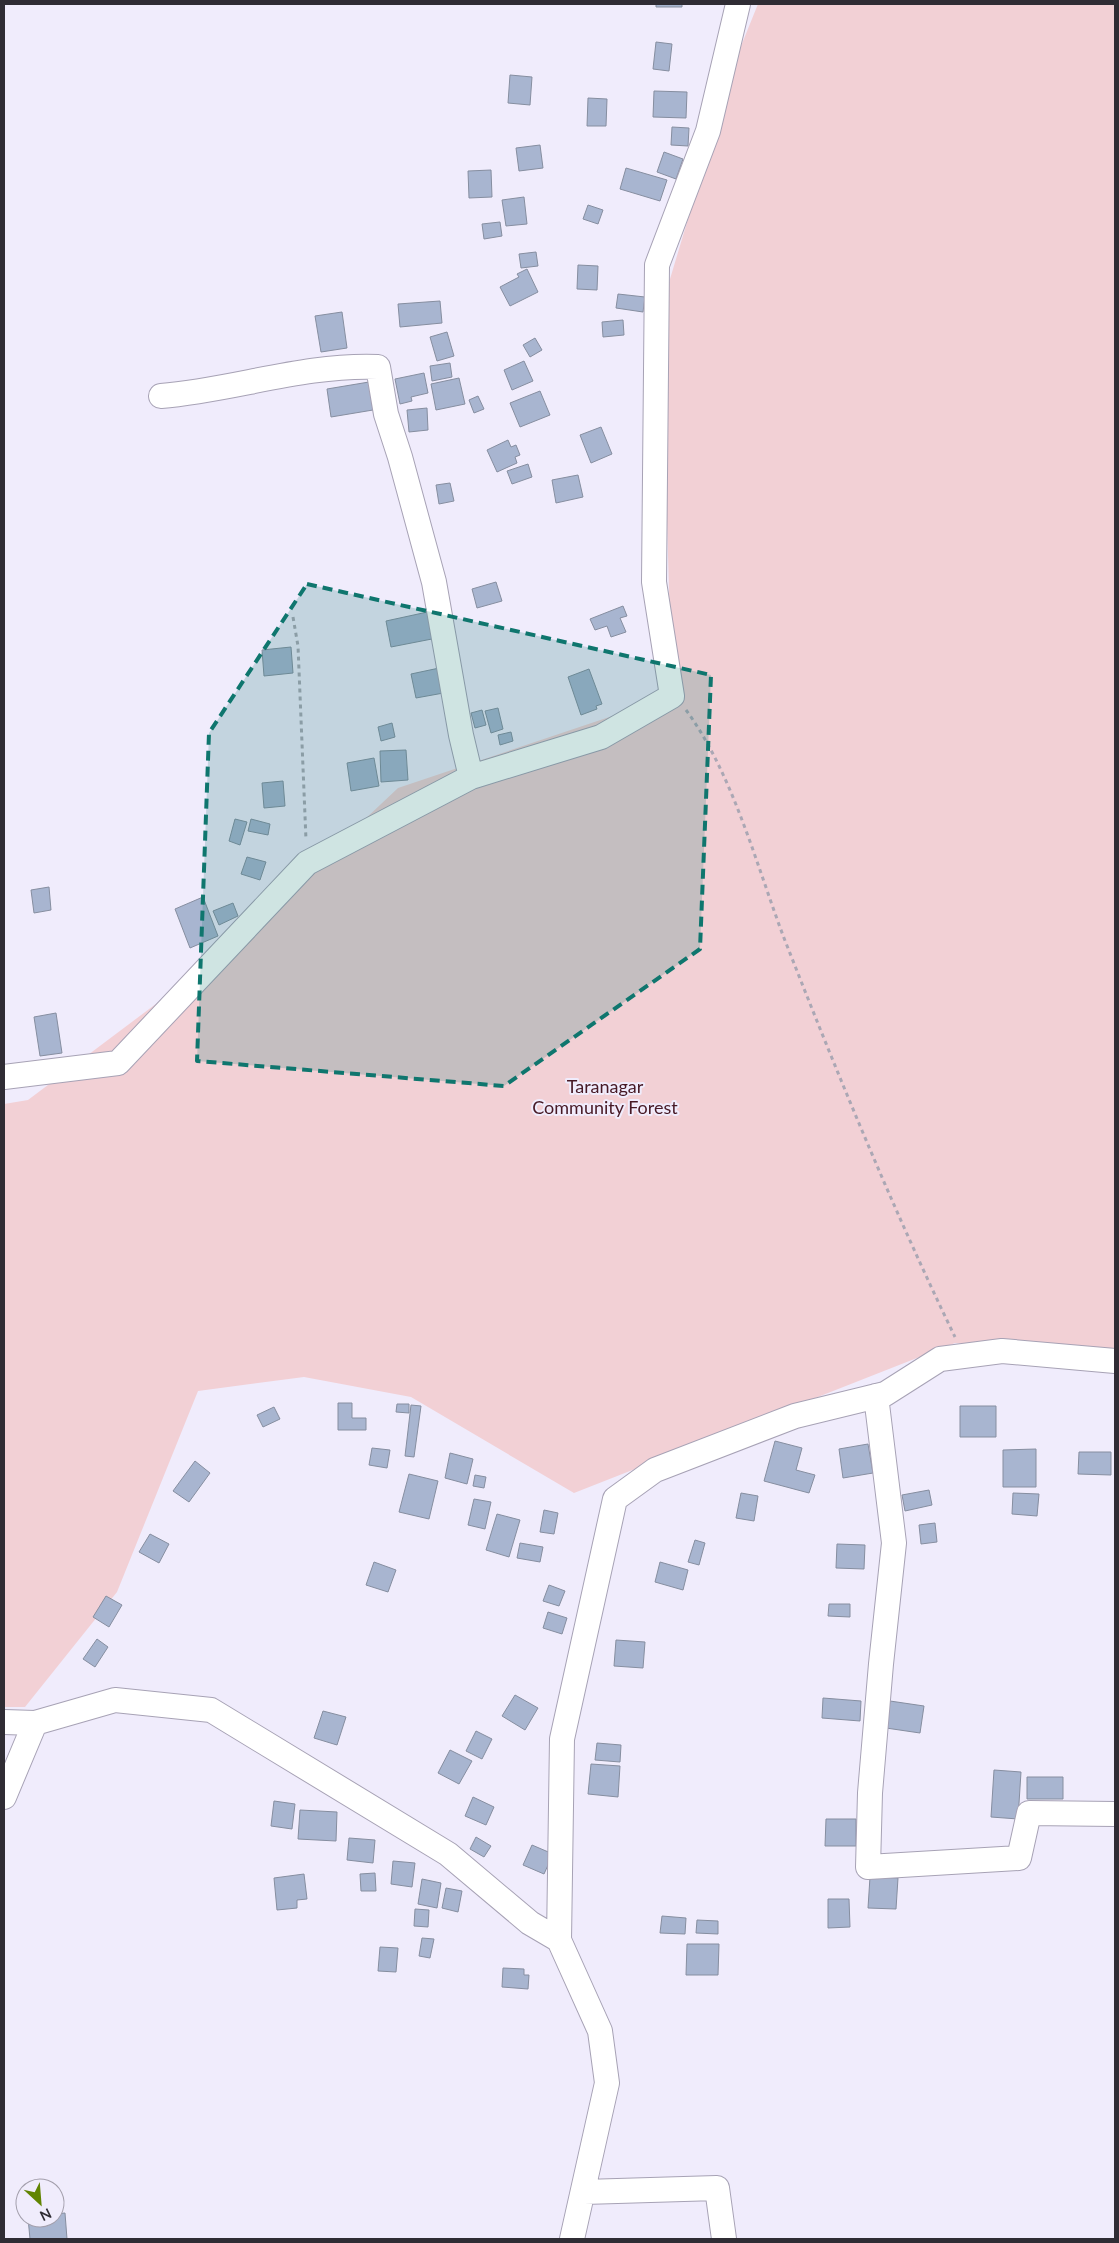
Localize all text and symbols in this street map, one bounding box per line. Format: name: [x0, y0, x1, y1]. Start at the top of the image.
park label: Taranagar Community Forest: [532, 1075, 678, 1118]
north arrow: [15, 2178, 65, 2228]
text: N: [37, 2205, 54, 2225]

